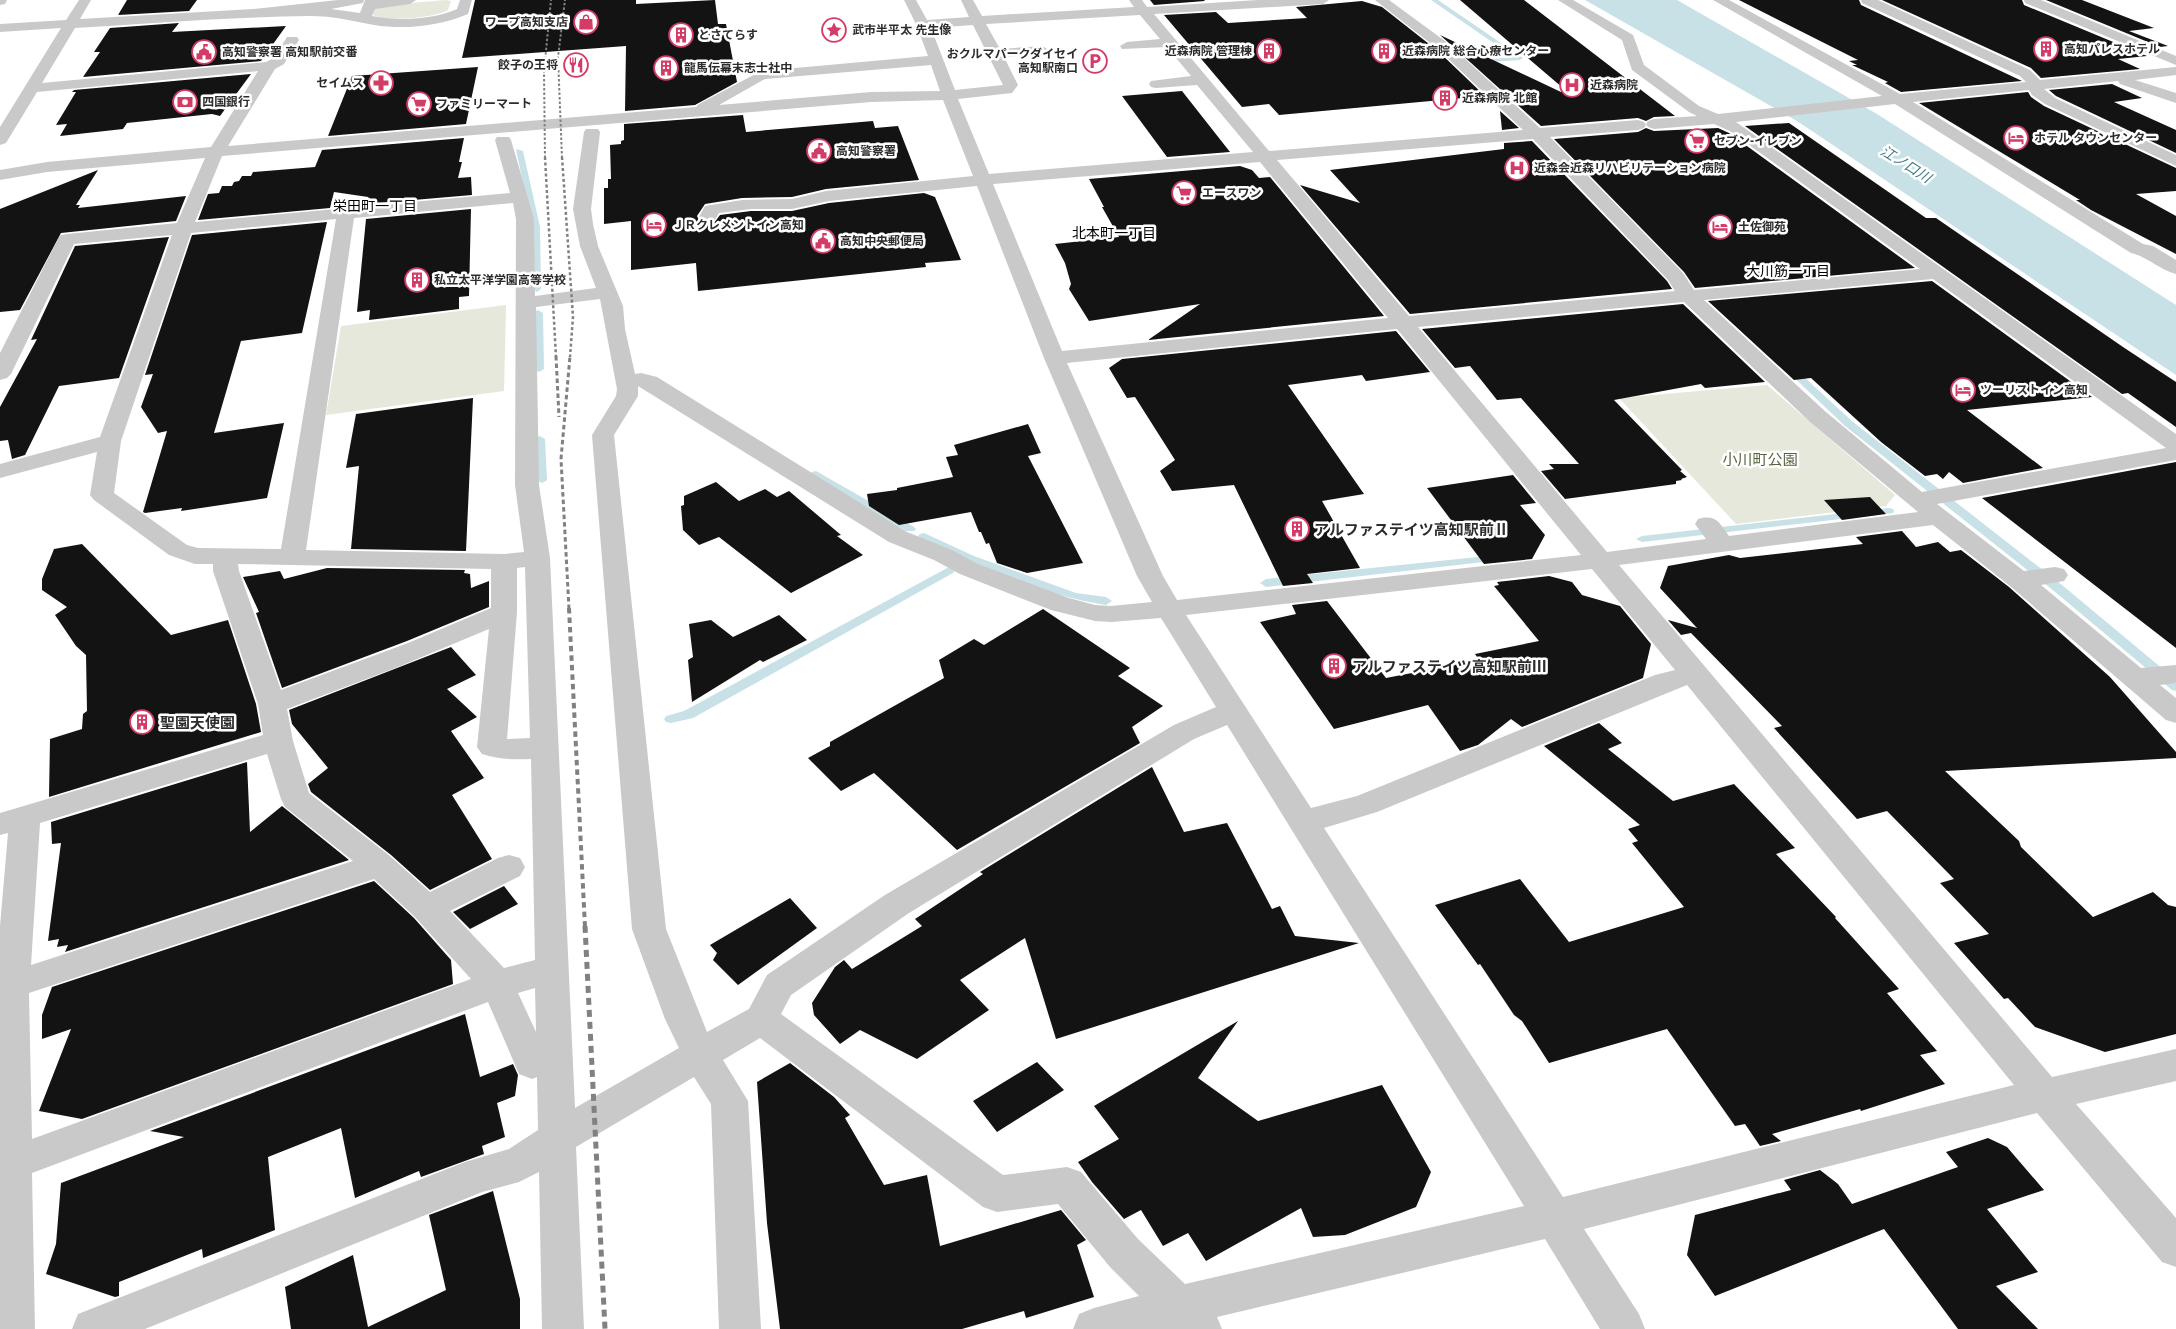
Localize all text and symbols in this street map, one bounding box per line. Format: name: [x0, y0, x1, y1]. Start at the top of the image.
shop icon: ワープ高知支店: [573, 9, 599, 35]
place label: ワープ高知支店: [485, 15, 568, 29]
place icon: 武市半平太 先生像: [821, 17, 847, 43]
building icon: とさてらす: [668, 22, 694, 48]
place label: 武市半平太 先生像: [852, 23, 951, 37]
place label: とさてらす: [698, 28, 758, 42]
building icon: 高知パレスホテル: [2033, 36, 2059, 62]
building icon: 近森病院 管理棟: [1256, 38, 1282, 64]
building icon: 近森病院 総合心療センター: [1371, 38, 1397, 64]
public building icon: 高知警察署 高知駅前交番: [191, 39, 217, 65]
place label: 高知パレスホテル: [2064, 42, 2160, 56]
place label: 近森病院 管理棟: [1165, 44, 1252, 58]
place label: 近森病院 総合心療センター: [1402, 44, 1549, 58]
place label: 高知警察署 高知駅前交番: [222, 45, 358, 59]
place label: おクルマパークダイセイ 高知駅南口: [947, 47, 1078, 75]
parking icon: おクルマパークダイセイ 高知駅南口: [1082, 48, 1108, 74]
restaurant icon: 餃子の王将: [563, 52, 589, 78]
building icon: 龍馬伝幕末志士社中: [653, 55, 679, 81]
place label: 餃子の王将: [497, 58, 558, 72]
place label: 龍馬伝幕末志士社中: [684, 61, 792, 75]
pharmacy icon: セイムス: [368, 70, 394, 96]
hospital icon: 近森病院: [1559, 72, 1585, 98]
place label: セイムス: [316, 76, 364, 90]
place label: 近森病院: [1590, 78, 1638, 92]
building icon: 近森病院 北館: [1432, 85, 1458, 111]
bank icon: 四国銀行: [172, 89, 198, 115]
supermarket icon: ファミリーマート: [406, 91, 432, 117]
place label: 近森病院 北館: [1462, 91, 1537, 105]
place label: 四国銀行: [202, 95, 250, 109]
place label: ファミリーマート: [436, 97, 532, 111]
hotel icon: ホテル タウンセンター: [2003, 125, 2029, 151]
supermarket icon: セブン-イレブン: [1684, 128, 1710, 154]
place label: ホテル タウンセンター: [2034, 131, 2157, 145]
place label: セブン-イレブン: [1714, 134, 1802, 148]
public building icon: 高知警察署: [806, 138, 832, 164]
water label: 江ノ口川: [1878, 142, 1936, 187]
place label: 高知警察署: [836, 144, 896, 158]
hospital icon: 近森会近森リハビリテーション病院: [1504, 155, 1530, 181]
place label: 近森会近森リハビリテーション病院: [1534, 161, 1726, 175]
supermarket icon: エースワン: [1171, 180, 1197, 206]
place label: エースワン: [1202, 186, 1261, 200]
district label: 栄田町一丁目: [333, 198, 417, 214]
hotel icon: ＪＲクレメントイン高知: [641, 212, 667, 238]
hotel icon: 土佐御苑: [1707, 214, 1733, 240]
place label: ＪＲクレメントイン高知: [672, 218, 804, 232]
place label: 土佐御苑: [1738, 220, 1786, 234]
district label: 北本町一丁目: [1072, 225, 1156, 241]
public building icon: 高知中央郵便局: [810, 228, 836, 254]
place label: 高知中央郵便局: [840, 234, 924, 248]
district label: 大川筋一丁目: [1746, 263, 1830, 279]
building icon: 私立太平洋学園高等学校: [404, 267, 430, 293]
place label: 私立太平洋学園高等学校: [434, 273, 566, 287]
hotel icon: ツーリストイン高知: [1950, 377, 1976, 403]
place label: ツーリストイン高知: [1980, 383, 2088, 397]
park label: 小川町公園: [1722, 451, 1798, 468]
building icon: アルファステイツ高知駅前Ⅱ: [1284, 516, 1310, 542]
place label: アルファステイツ高知駅前Ⅱ: [1314, 521, 1509, 538]
building icon: アルファステイツ高知駅前Ⅲ: [1321, 653, 1347, 679]
place label: アルファステイツ高知駅前Ⅲ: [1352, 658, 1547, 675]
building icon: 聖園天使園: [129, 709, 155, 735]
place label: 聖園天使園: [160, 714, 235, 731]

